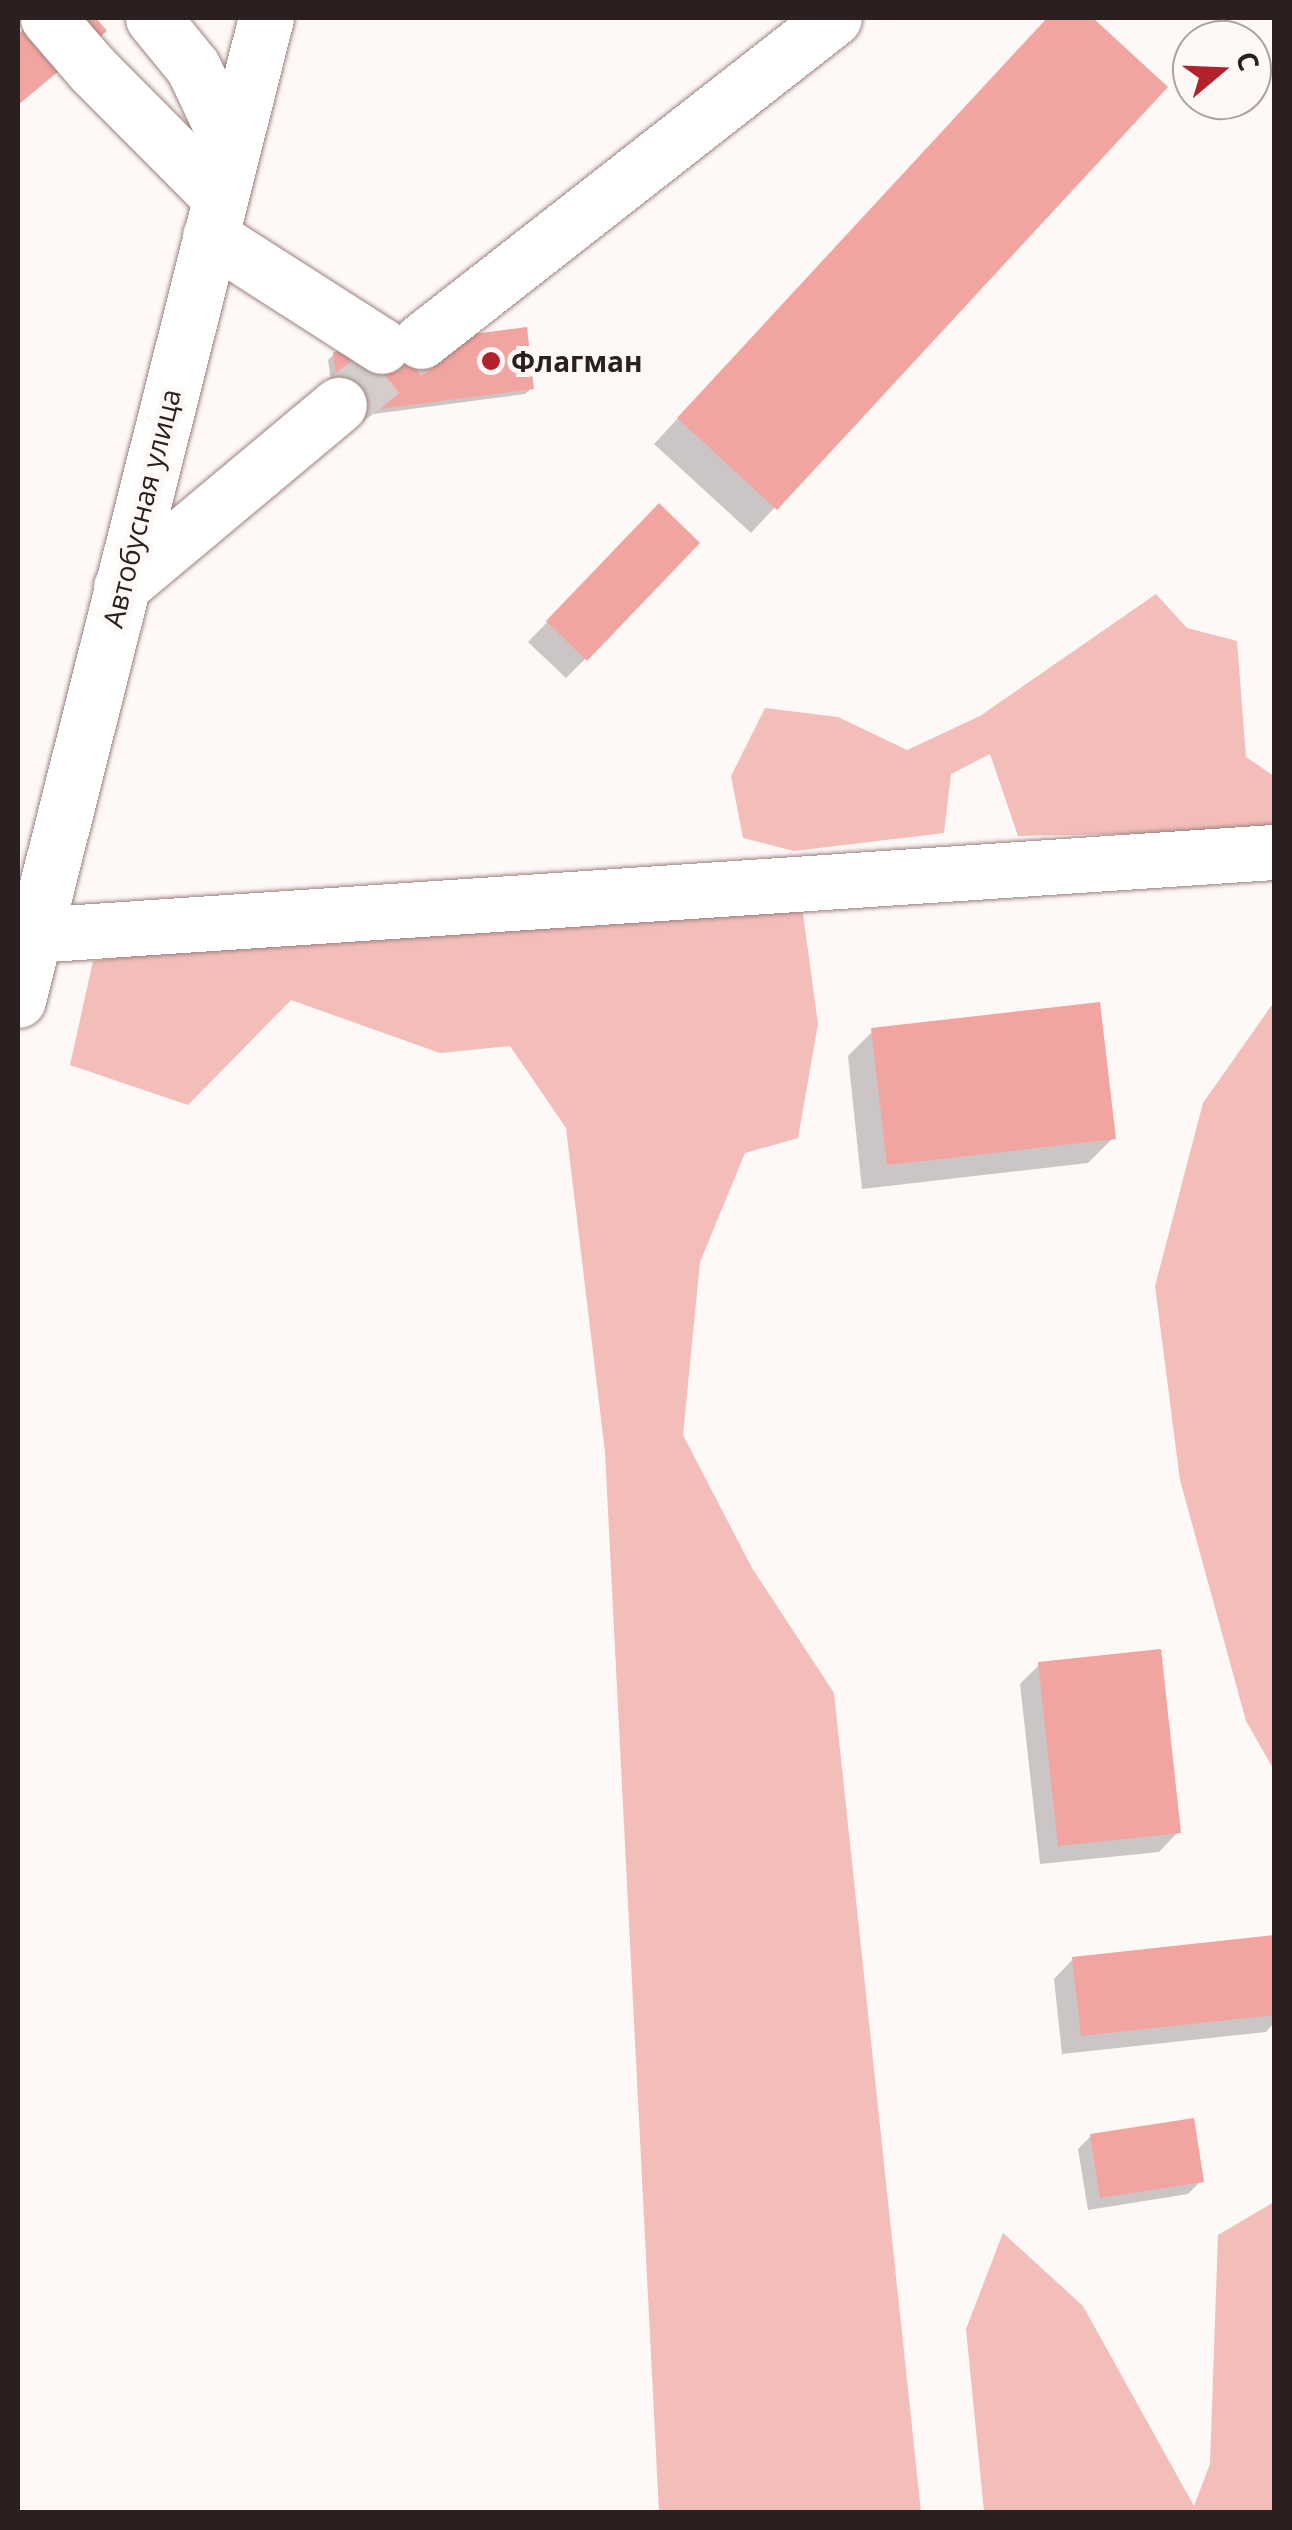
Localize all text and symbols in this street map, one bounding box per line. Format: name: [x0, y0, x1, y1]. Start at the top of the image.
north arrow: [1172, 20, 1272, 120]
text: С: [1228, 46, 1269, 76]
place label: Флагман: [511, 344, 643, 378]
marker: Флагман: [480, 350, 502, 372]
street label: Автобусная улица: [95, 385, 187, 631]

